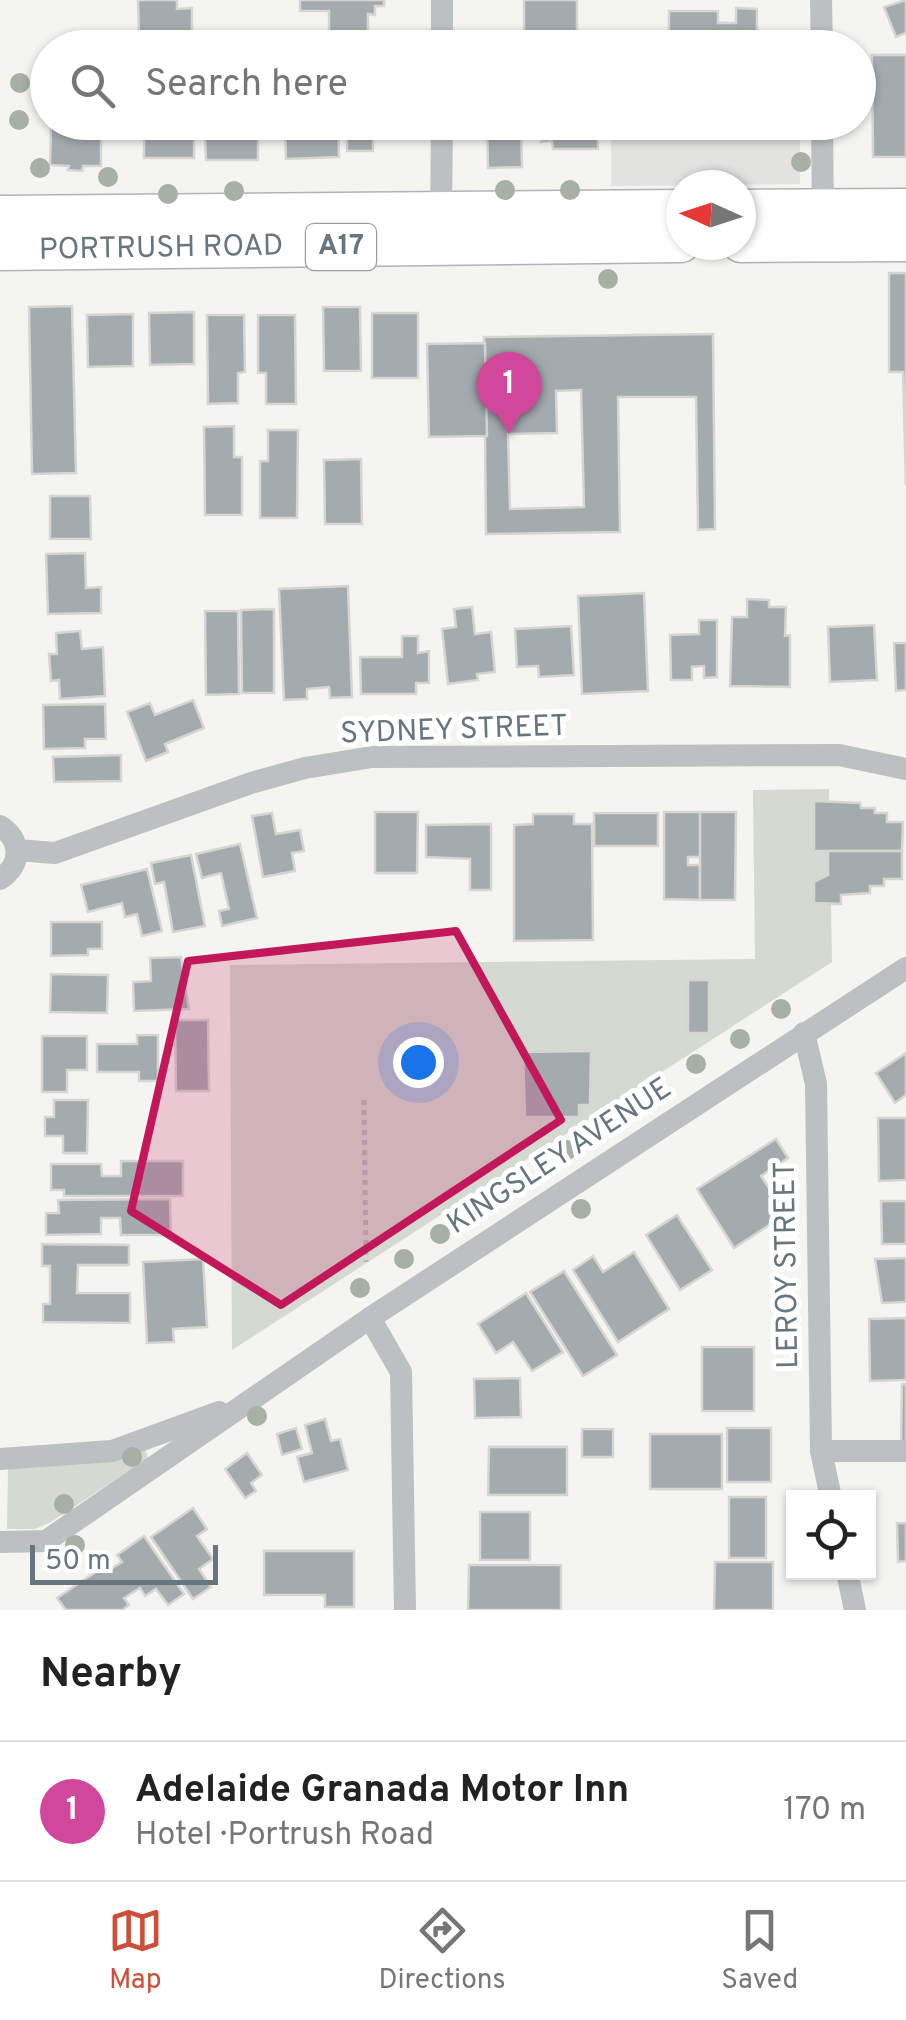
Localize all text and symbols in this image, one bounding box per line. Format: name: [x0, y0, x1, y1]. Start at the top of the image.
search box: [30, 30, 876, 140]
icon: search: [65, 58, 120, 113]
text: Search here: [145, 61, 348, 110]
north arrow: [666, 170, 756, 260]
road number: A17: [306, 224, 376, 270]
street label: PORTRUSH ROAD: [38, 228, 284, 270]
pin: 1: [476, 352, 542, 434]
street label: SYDNEY STREET: [340, 709, 568, 753]
your location: [393, 1037, 444, 1088]
street label: KINGSLEY AVENUE: [441, 1071, 679, 1243]
street label: LEROY STREET: [768, 1161, 808, 1369]
map controls: [786, 1490, 876, 1580]
button: locate: [786, 1490, 876, 1580]
scale bar: [30, 1540, 218, 1584]
text: 50 m: [45, 1544, 111, 1580]
text: Nearby: [40, 1649, 182, 1702]
text: Adelaide Granada Motor Inn: [135, 1767, 629, 1816]
text: 1: [66, 1791, 79, 1831]
text: 170 m: [783, 1791, 866, 1831]
text: Hotel · Portrush Road: [135, 1816, 434, 1856]
tab: Map: [108, 1903, 163, 1999]
tab: Directions: [378, 1903, 506, 1999]
tab: Saved: [721, 1903, 798, 1999]

